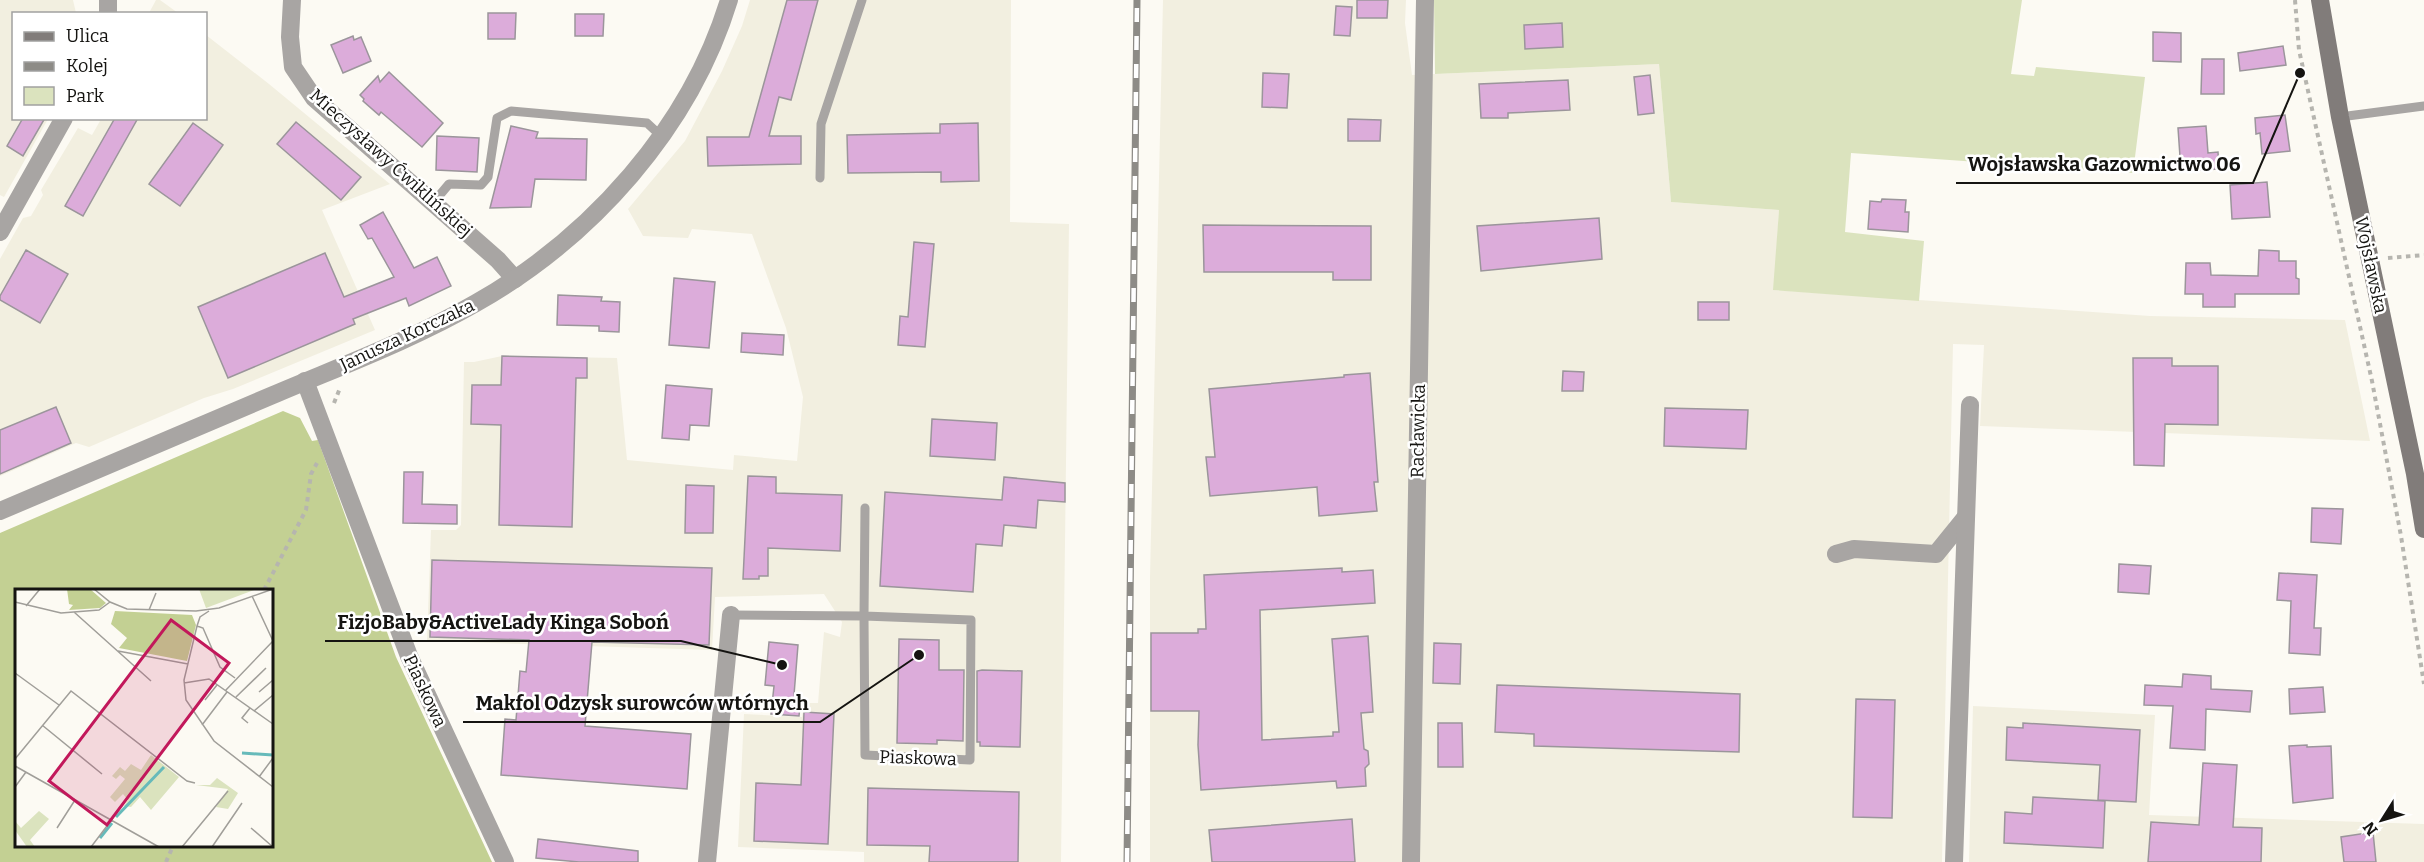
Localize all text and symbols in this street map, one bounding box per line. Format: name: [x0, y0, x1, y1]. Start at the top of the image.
legend: [12, 12, 207, 120]
text: Ulica: [66, 25, 109, 47]
text: Kolej: [66, 55, 108, 77]
street label: Mieczysławy Ćwiklińskiej: [305, 84, 477, 242]
text: Park: [66, 85, 105, 107]
callout: Wojsławska Gazownictwo 06: [1956, 145, 2253, 183]
text: Wojsławska Gazownictwo 06: [1967, 152, 2241, 176]
street label: Wojsławska: [2350, 215, 2392, 316]
street label: Janusza Korczaka: [335, 294, 478, 376]
street label: Racławicka: [1406, 384, 1430, 478]
inset map: [15, 589, 273, 847]
callout: FizjoBaby&ActiveLady Kinga Soboń: [325, 603, 681, 641]
text: FizjoBaby&ActiveLady Kinga Soboń: [337, 610, 669, 634]
street label: Piaskowa: [399, 651, 451, 731]
callout: Makfol Odzysk surowców wtórnych: [463, 684, 820, 722]
text: Makfol Odzysk surowców wtórnych: [475, 691, 809, 715]
street label: Piaskowa: [879, 746, 957, 770]
north arrow: [2352, 790, 2412, 850]
text: N: [2359, 818, 2382, 839]

